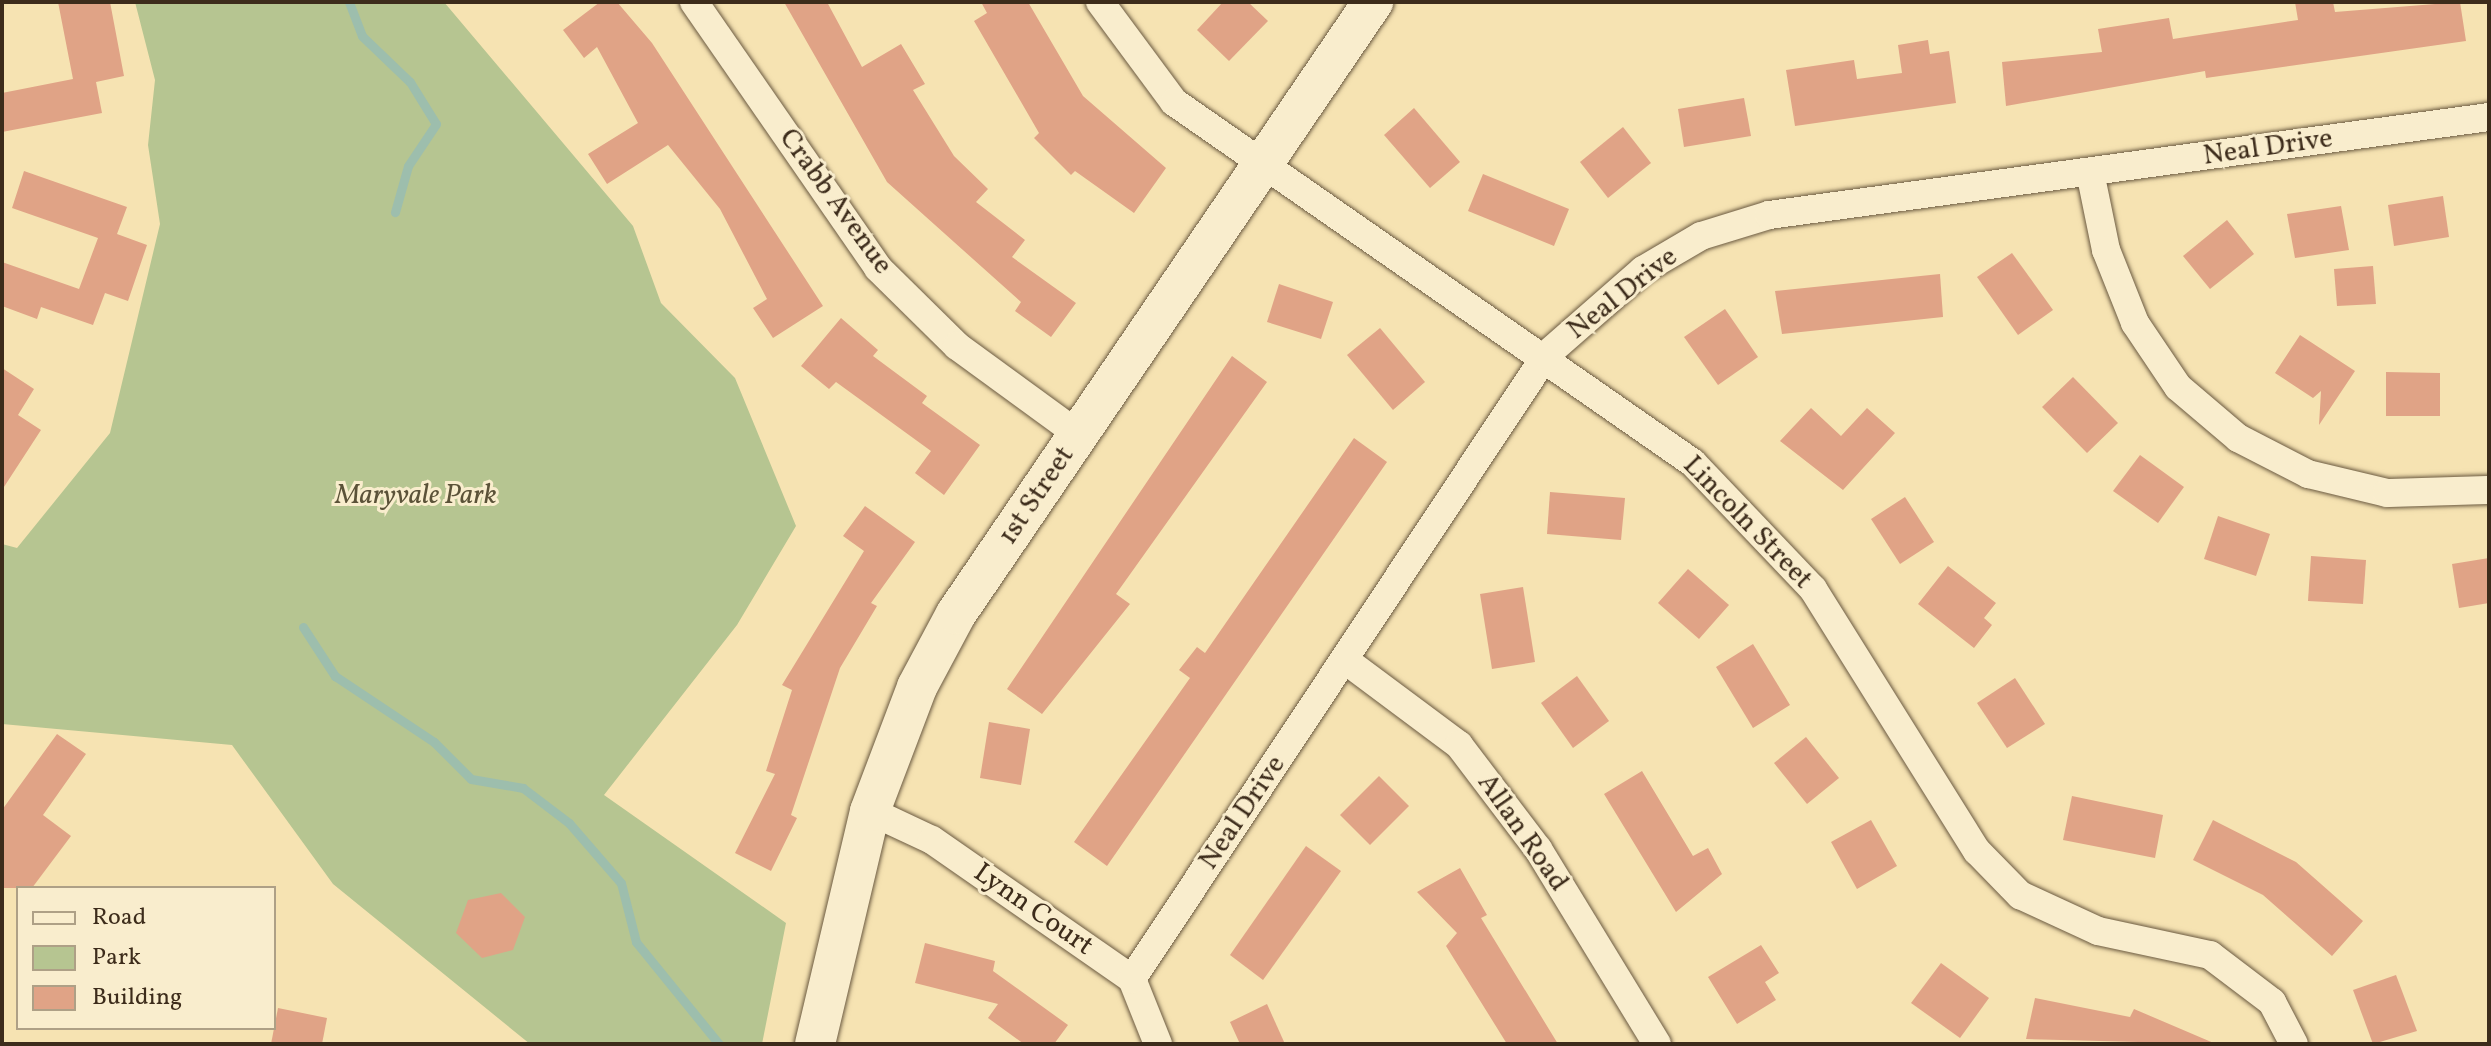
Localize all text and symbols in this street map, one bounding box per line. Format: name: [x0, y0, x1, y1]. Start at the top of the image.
street label: Neal Drive: [2201, 122, 2335, 174]
street label: Crabb Avenue: [771, 123, 899, 281]
street label: Neal Drive: [1561, 241, 1685, 347]
street label: 1st Street: [992, 440, 1082, 552]
street label: Lincoln Street: [1675, 449, 1819, 597]
park label: Maryvale Park: [335, 479, 497, 513]
street label: Neal Drive: [1193, 750, 1293, 876]
street label: Allan Road: [1469, 768, 1575, 898]
street label: Lynn Court: [967, 857, 1099, 963]
legend: [16, 886, 276, 1030]
text: Road: [92, 901, 146, 935]
text: Park: [92, 941, 141, 975]
text: Building: [92, 981, 182, 1015]

